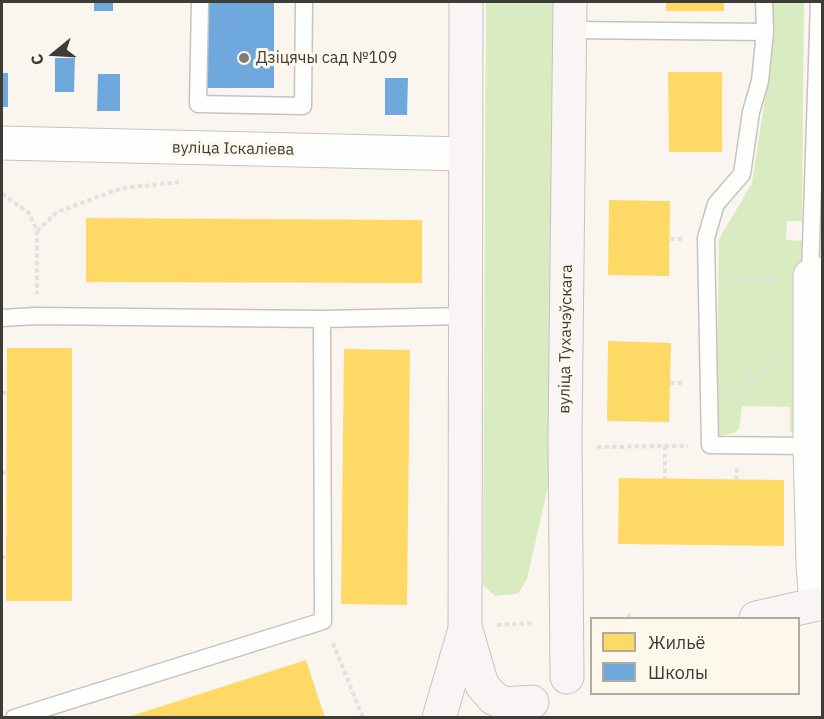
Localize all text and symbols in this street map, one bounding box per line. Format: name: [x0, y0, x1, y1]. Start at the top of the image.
north arrow: [24, 24, 84, 84]
place label: Дзіцячы сад №109: [256, 48, 397, 68]
marker: Дзіцячы сад №109: [237, 51, 251, 65]
text: С: [26, 52, 48, 68]
street label: вуліца Іскаліева: [172, 138, 294, 160]
street label: вуліца Тухачэўскага: [555, 264, 577, 414]
legend: [590, 617, 800, 695]
text: Жильё: [648, 631, 705, 654]
text: Школы: [648, 661, 708, 684]

